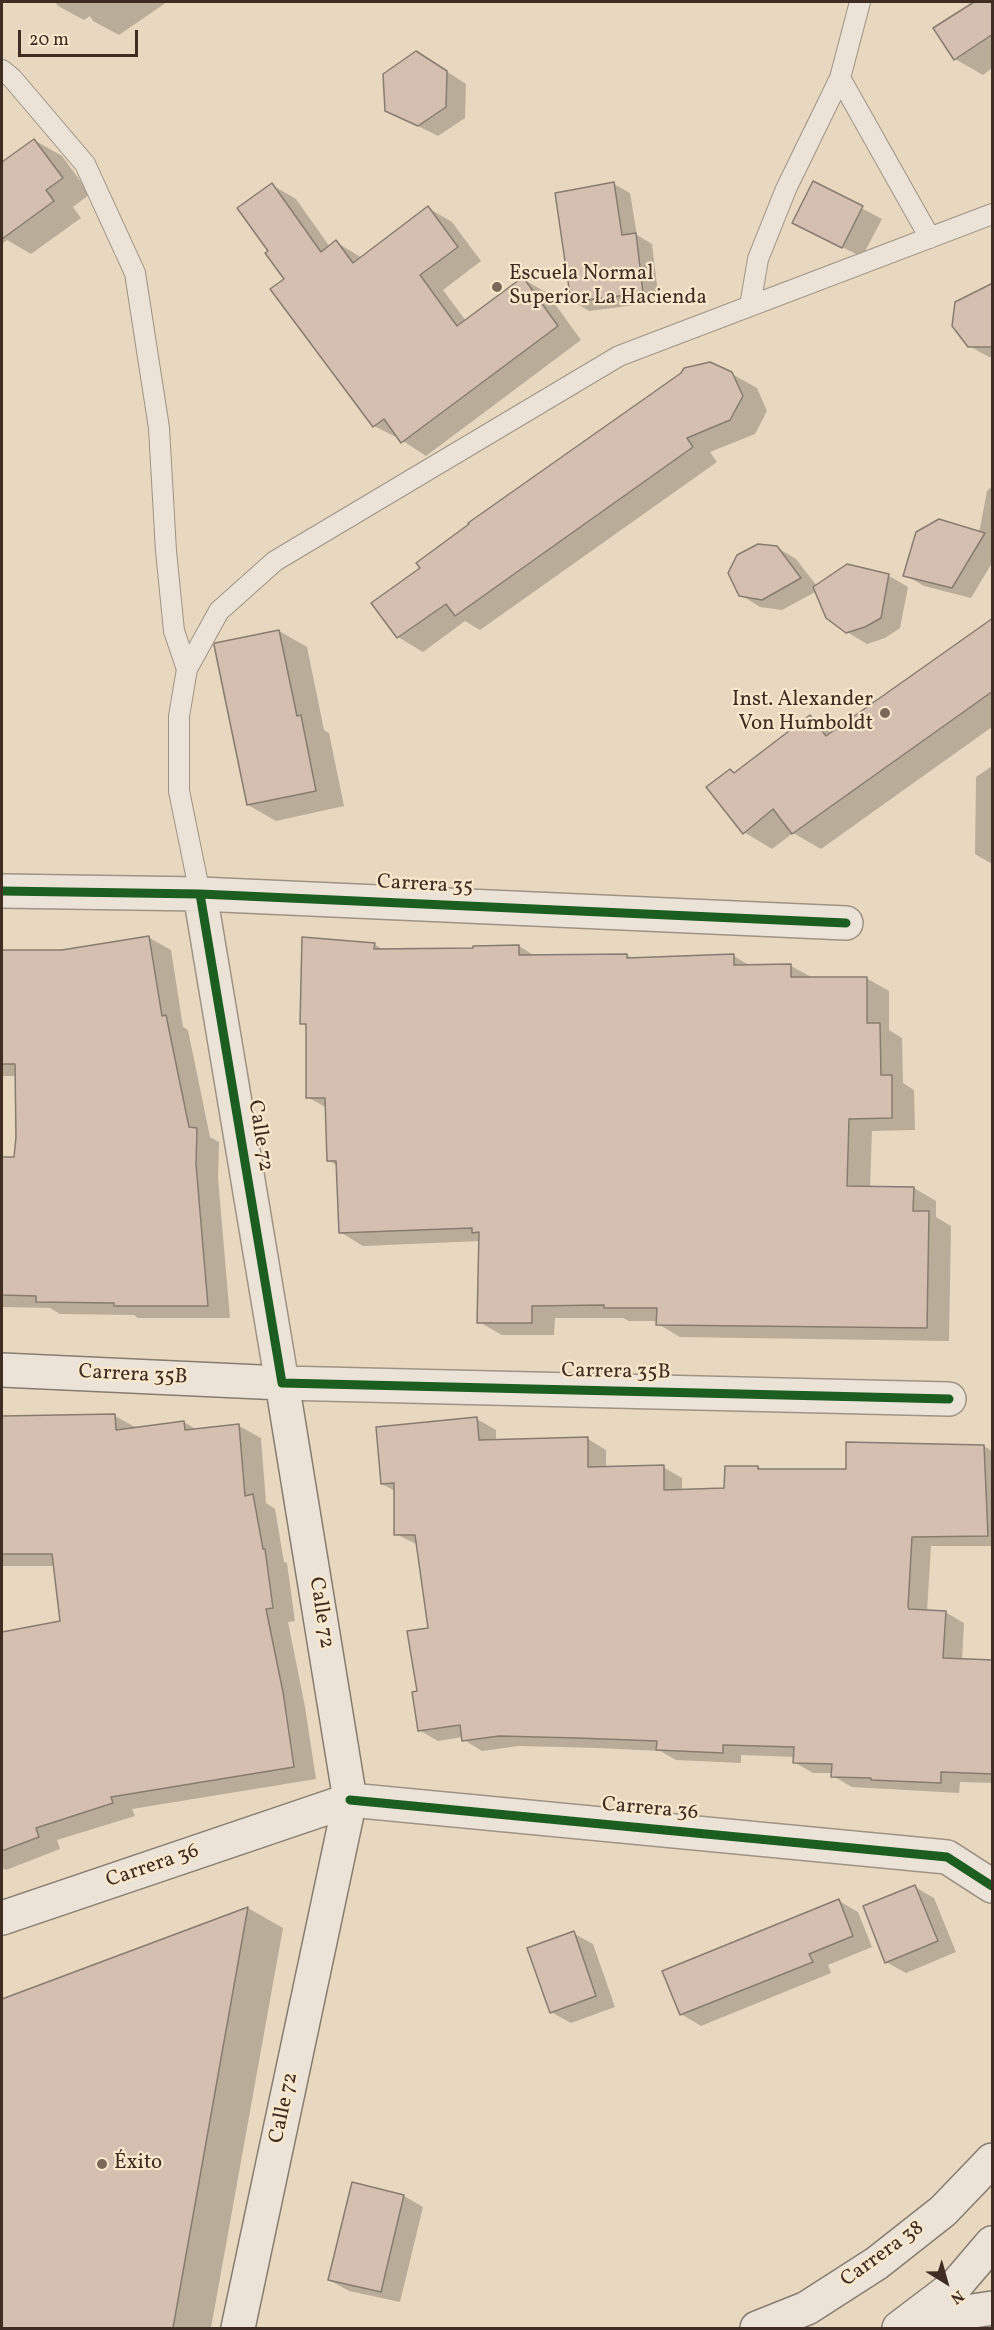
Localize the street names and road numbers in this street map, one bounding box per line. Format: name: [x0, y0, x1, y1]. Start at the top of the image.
street label: Carrera 35: [376, 871, 474, 901]
street label: Calle 72: [241, 1099, 277, 1173]
street label: Carrera 35B: [561, 1359, 671, 1387]
street label: Carrera 35B: [78, 1361, 188, 1391]
street label: Calle 72: [302, 1576, 338, 1650]
street label: Carrera 36: [601, 1793, 699, 1827]
street label: Carrera 36: [103, 1839, 203, 1895]
street label: Calle 72: [265, 2070, 305, 2146]
street label: Carrera 38: [837, 2216, 929, 2294]

